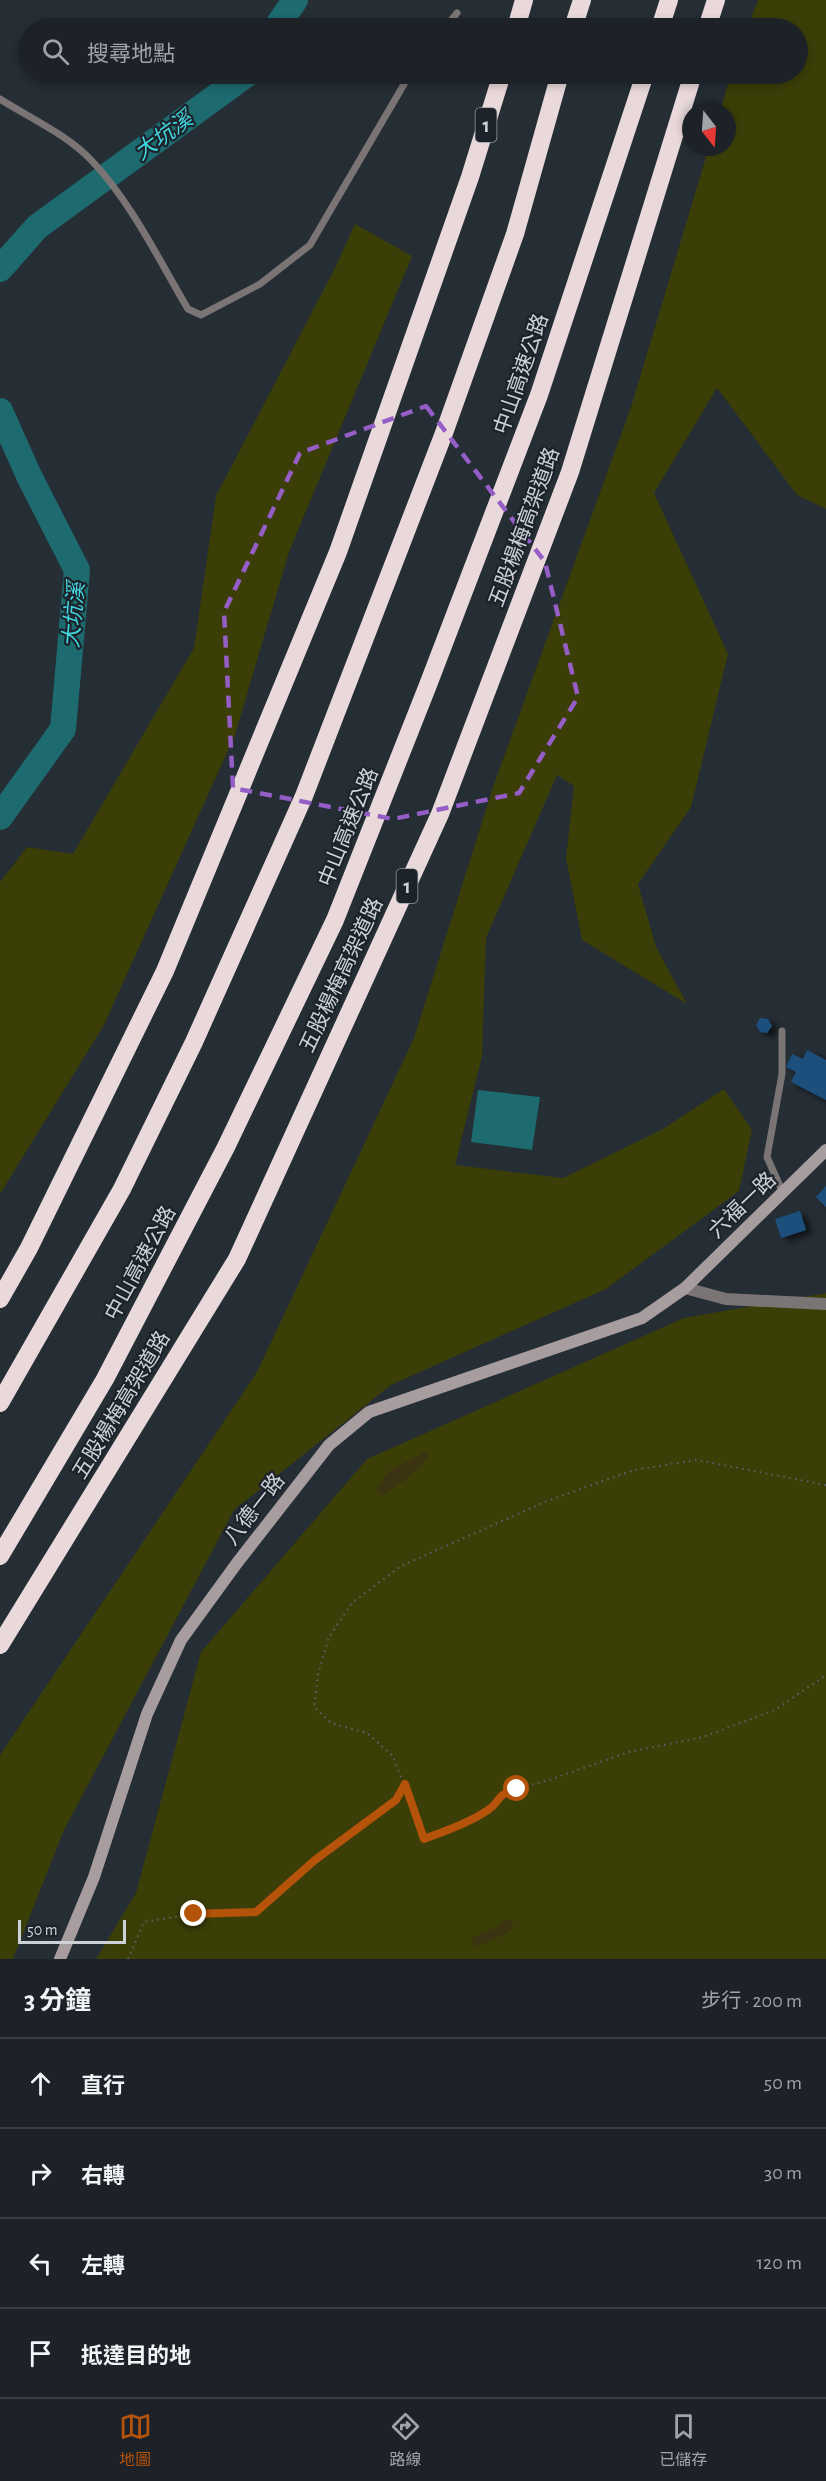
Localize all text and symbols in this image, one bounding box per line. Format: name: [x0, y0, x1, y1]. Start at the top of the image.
search box: [18, 18, 808, 84]
icon: search: [39, 35, 72, 68]
text: 搜尋地點: [87, 43, 175, 65]
north arrow: [682, 102, 736, 156]
water label: 大坑溪: [130, 105, 199, 164]
road number: 1: [476, 108, 496, 142]
street label: 中山高速公路: [490, 311, 552, 437]
street label: 五股楊梅高架道路: [485, 444, 563, 610]
water label: 大坑溪: [59, 578, 88, 649]
street label: 中山高速公路: [314, 764, 382, 890]
road number: 1: [396, 869, 418, 903]
street label: 五股楊梅高架道路: [296, 894, 386, 1056]
street label: 六福一路: [704, 1168, 780, 1242]
street label: 中山高速公路: [101, 1202, 179, 1324]
street label: 五股楊梅高架道路: [68, 1327, 174, 1483]
street label: 八德一路: [219, 1469, 289, 1549]
route start: [503, 1775, 529, 1801]
route end: [180, 1900, 206, 1926]
scale bar: [18, 1917, 126, 1944]
text: 50 m: [27, 1922, 58, 1938]
text: 3 分鐘: [24, 1988, 91, 2014]
text: 步行 · 200 m: [701, 1991, 802, 2011]
icon: ahead: [24, 2067, 57, 2100]
text: 50 m: [764, 2073, 802, 2093]
text: 直行: [81, 2075, 125, 2097]
icon: right: [24, 2157, 57, 2190]
text: 30 m: [764, 2163, 802, 2183]
text: 右轉: [81, 2165, 125, 2187]
icon: left: [24, 2247, 57, 2280]
text: 120 m: [756, 2253, 802, 2273]
text: 左轉: [81, 2255, 125, 2277]
icon: arrive: [24, 2337, 57, 2370]
text: 抵達目的地: [81, 2345, 191, 2367]
tab: 地圖: [119, 2410, 152, 2470]
tab: 路線: [389, 2410, 422, 2470]
tab: 已儲存: [659, 2410, 707, 2470]

